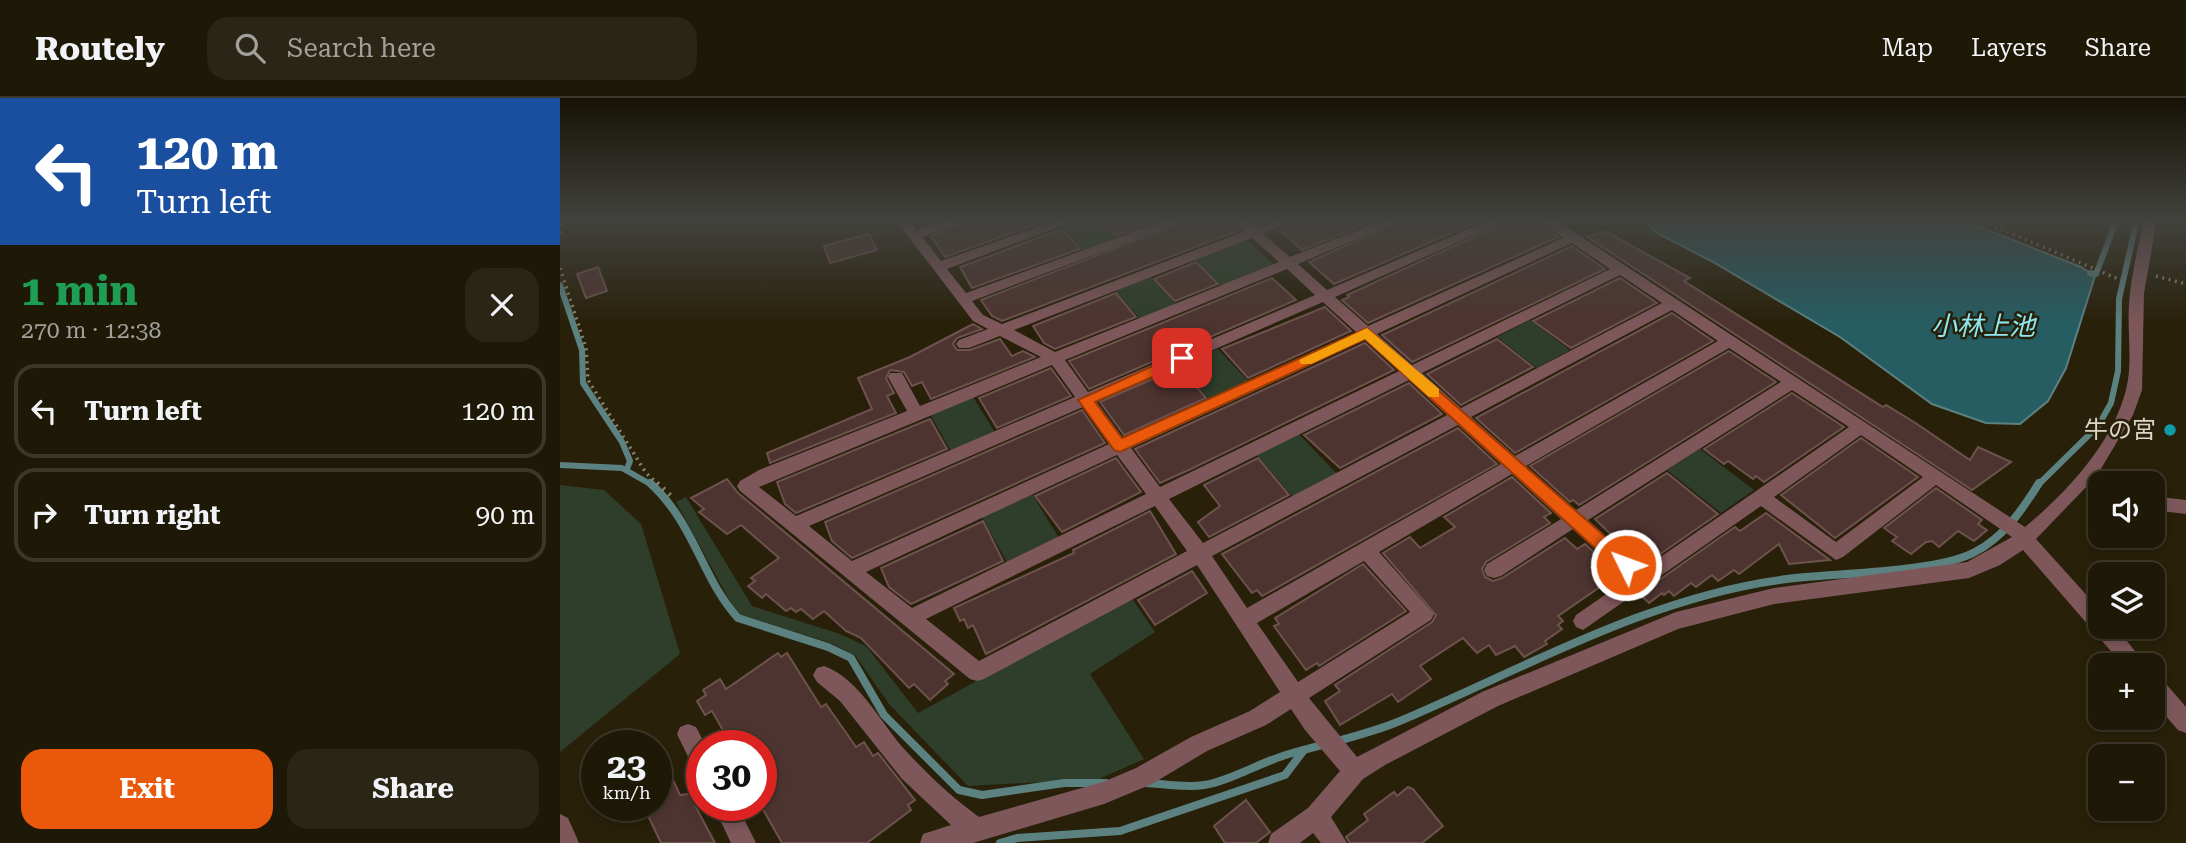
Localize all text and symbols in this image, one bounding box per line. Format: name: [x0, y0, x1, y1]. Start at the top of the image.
search box: [207, 17, 697, 80]
text: Routely: [35, 29, 165, 68]
icon: search: [231, 29, 269, 67]
text: Search here: [287, 33, 436, 63]
text: Map: [1882, 34, 1933, 62]
text: Layers: [1971, 34, 2047, 62]
text: Share: [2085, 34, 2151, 62]
text: 120 m: [136, 124, 278, 181]
icon: left: [21, 126, 112, 217]
text: Turn left: [136, 183, 271, 221]
text: 1 min: [21, 266, 138, 315]
button: close: [465, 268, 539, 342]
water label: 小林上池: [1931, 311, 2038, 341]
text: 270 m · 12:38: [21, 317, 161, 344]
pin: [1152, 328, 1212, 388]
icon: arrive: [1163, 339, 1201, 377]
icon: left: [25, 392, 63, 430]
text: Turn left: [84, 396, 202, 426]
text: 120 m: [461, 396, 535, 426]
place label: 牛の宮: [2084, 416, 2156, 444]
marker: 牛の宮: [2162, 422, 2178, 438]
map controls: [2088, 471, 2165, 821]
button: sound: [2088, 471, 2165, 548]
icon: right: [25, 496, 63, 534]
text: Turn right: [84, 500, 220, 530]
text: 90 m: [476, 500, 535, 530]
position arrow: [1589, 528, 1663, 602]
button: layers: [2088, 562, 2165, 639]
button: +: [2088, 653, 2165, 730]
speed limit sign: 30: [686, 730, 777, 821]
button: −: [2088, 744, 2165, 821]
text: 23: [607, 746, 646, 787]
button: Exit: [21, 749, 273, 829]
button: Share: [287, 749, 539, 829]
text: km/h: [602, 782, 651, 803]

